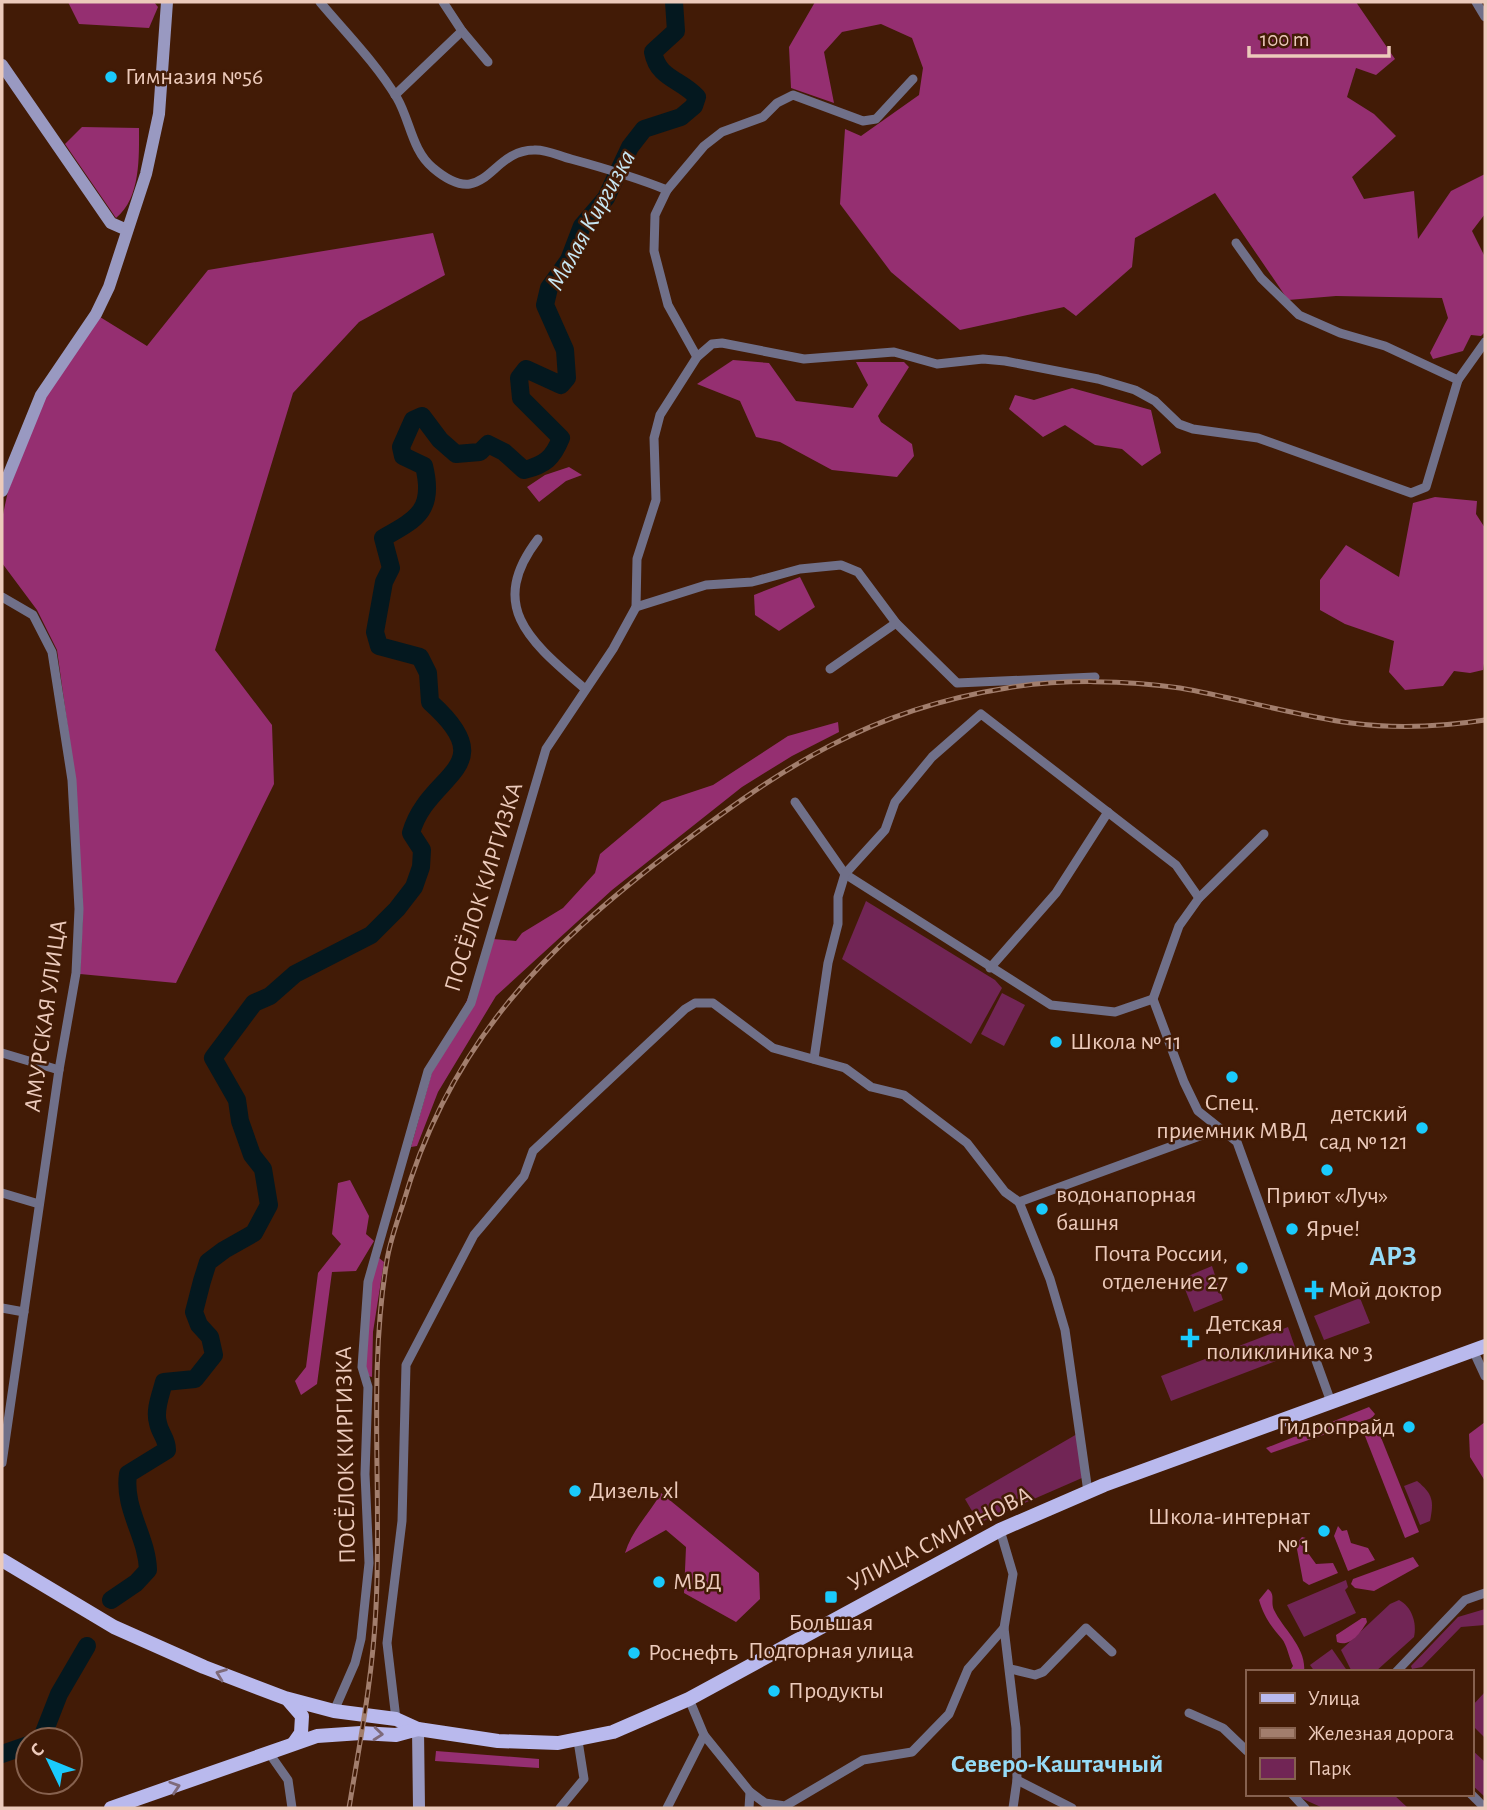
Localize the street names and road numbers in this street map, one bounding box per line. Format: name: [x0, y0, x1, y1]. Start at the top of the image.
street label: ПОСЁЛОК КИРГИЗКА: [440, 779, 527, 995]
street label: АМУРСКАЯ УЛИЦА: [21, 918, 71, 1114]
street label: ПОСЁЛОК КИРГИЗКА: [331, 1346, 360, 1564]
street label: УЛИЦА СМИРНОВА: [844, 1482, 1036, 1596]

